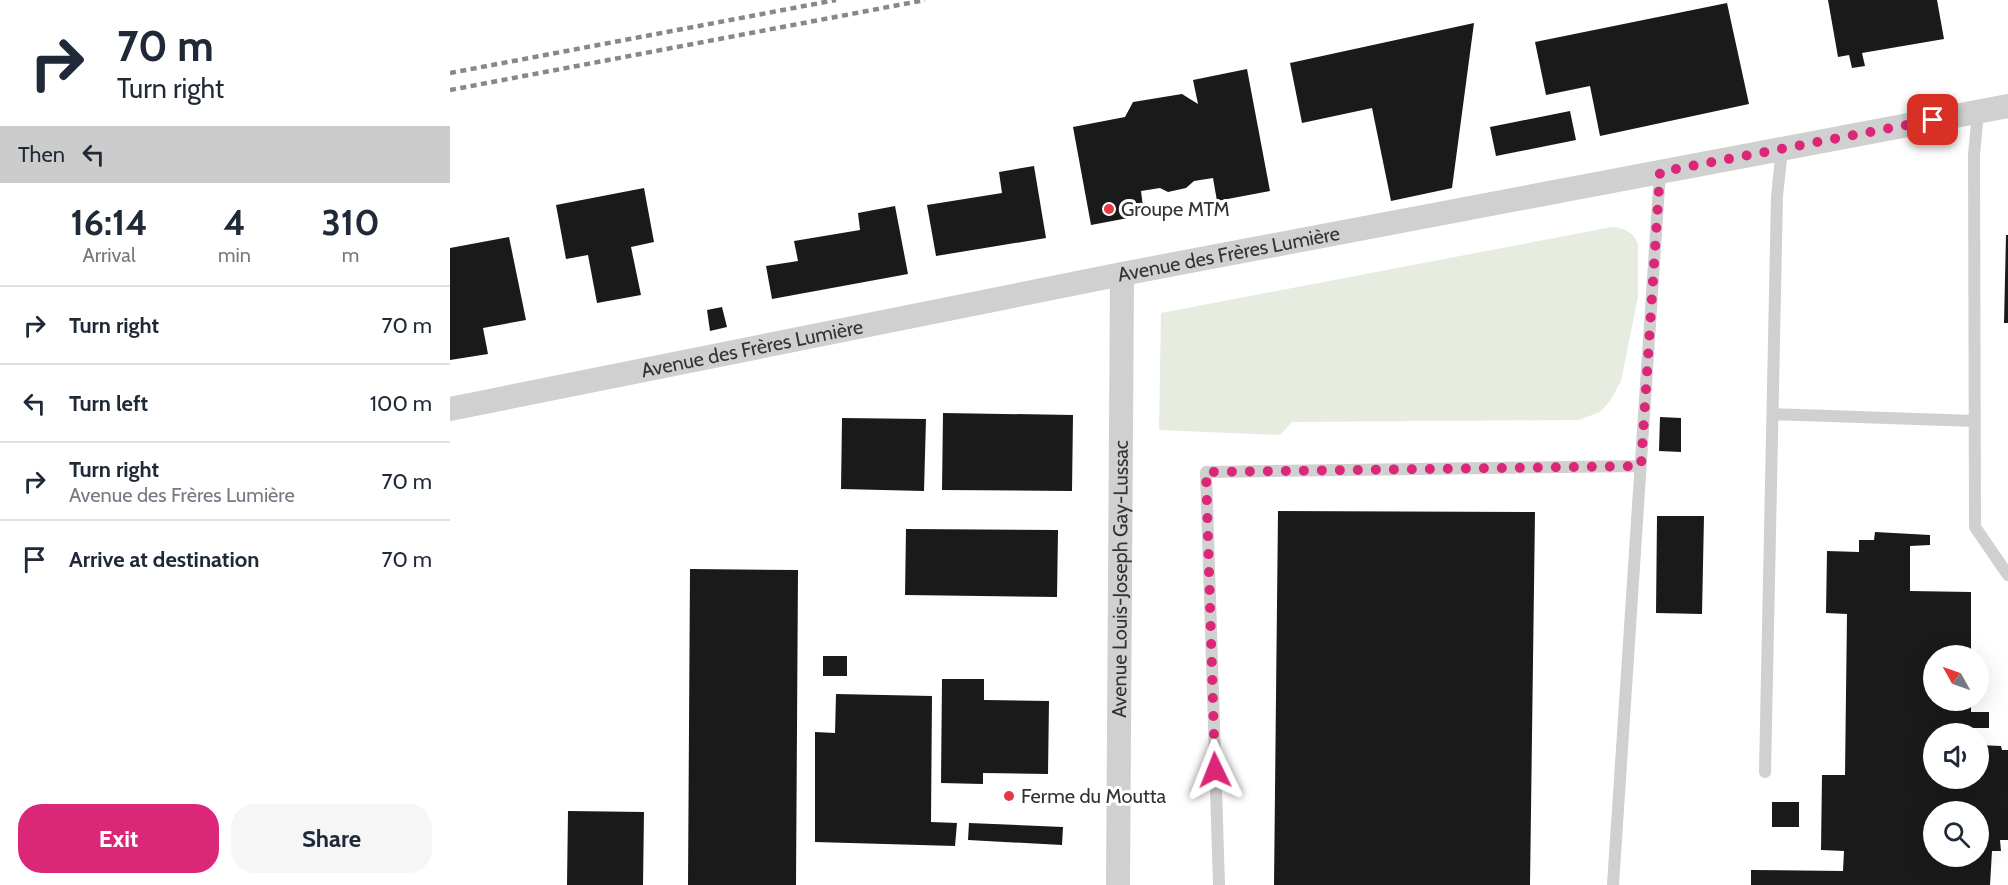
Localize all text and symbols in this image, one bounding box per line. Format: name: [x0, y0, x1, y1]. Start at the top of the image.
text: 70 m: [117, 20, 214, 72]
icon: right: [18, 24, 96, 102]
text: Turn right: [117, 72, 224, 105]
pin: [1907, 94, 1958, 145]
icon: arrive: [1916, 103, 1949, 136]
icon: left: [77, 138, 110, 171]
text: Then: [18, 141, 65, 168]
place label: Groupe MTM: [1121, 197, 1230, 221]
text: 16:14: [70, 200, 148, 244]
text: 4: [223, 200, 246, 244]
text: 310: [321, 200, 380, 244]
marker: Groupe MTM: [1102, 202, 1116, 216]
street label: Avenue des Frères Lumière: [1116, 221, 1342, 287]
text: Arrival: [82, 243, 136, 267]
text: min: [218, 243, 251, 267]
text: m: [342, 243, 359, 267]
icon: right: [18, 309, 51, 342]
text: Turn right: [69, 312, 159, 339]
text: 70 m: [382, 312, 432, 339]
street label: Avenue des Frères Lumière: [639, 314, 865, 382]
icon: left: [18, 387, 51, 420]
text: Turn left: [69, 390, 148, 417]
text: 100 m: [370, 390, 432, 417]
street label: Avenue Louis-Joseph Gay-Lussac: [1107, 440, 1133, 718]
text: Turn right: [69, 456, 159, 483]
icon: right: [18, 465, 51, 498]
text: 70 m: [382, 468, 432, 495]
text: Avenue des Frères Lumière: [69, 483, 295, 507]
icon: arrive: [18, 543, 51, 576]
text: Arrive at destination: [69, 546, 259, 573]
text: 70 m: [382, 546, 432, 573]
north arrow: [1923, 645, 1989, 711]
map controls: [1923, 645, 1989, 867]
button: sound: [1923, 723, 1989, 789]
position arrow: [1183, 738, 1247, 802]
place label: Ferme du Moutta: [1021, 784, 1166, 808]
marker: Ferme du Moutta: [1002, 789, 1016, 803]
button: search: [1923, 801, 1989, 867]
button: Exit: [18, 804, 219, 873]
button: Share: [231, 804, 432, 873]

